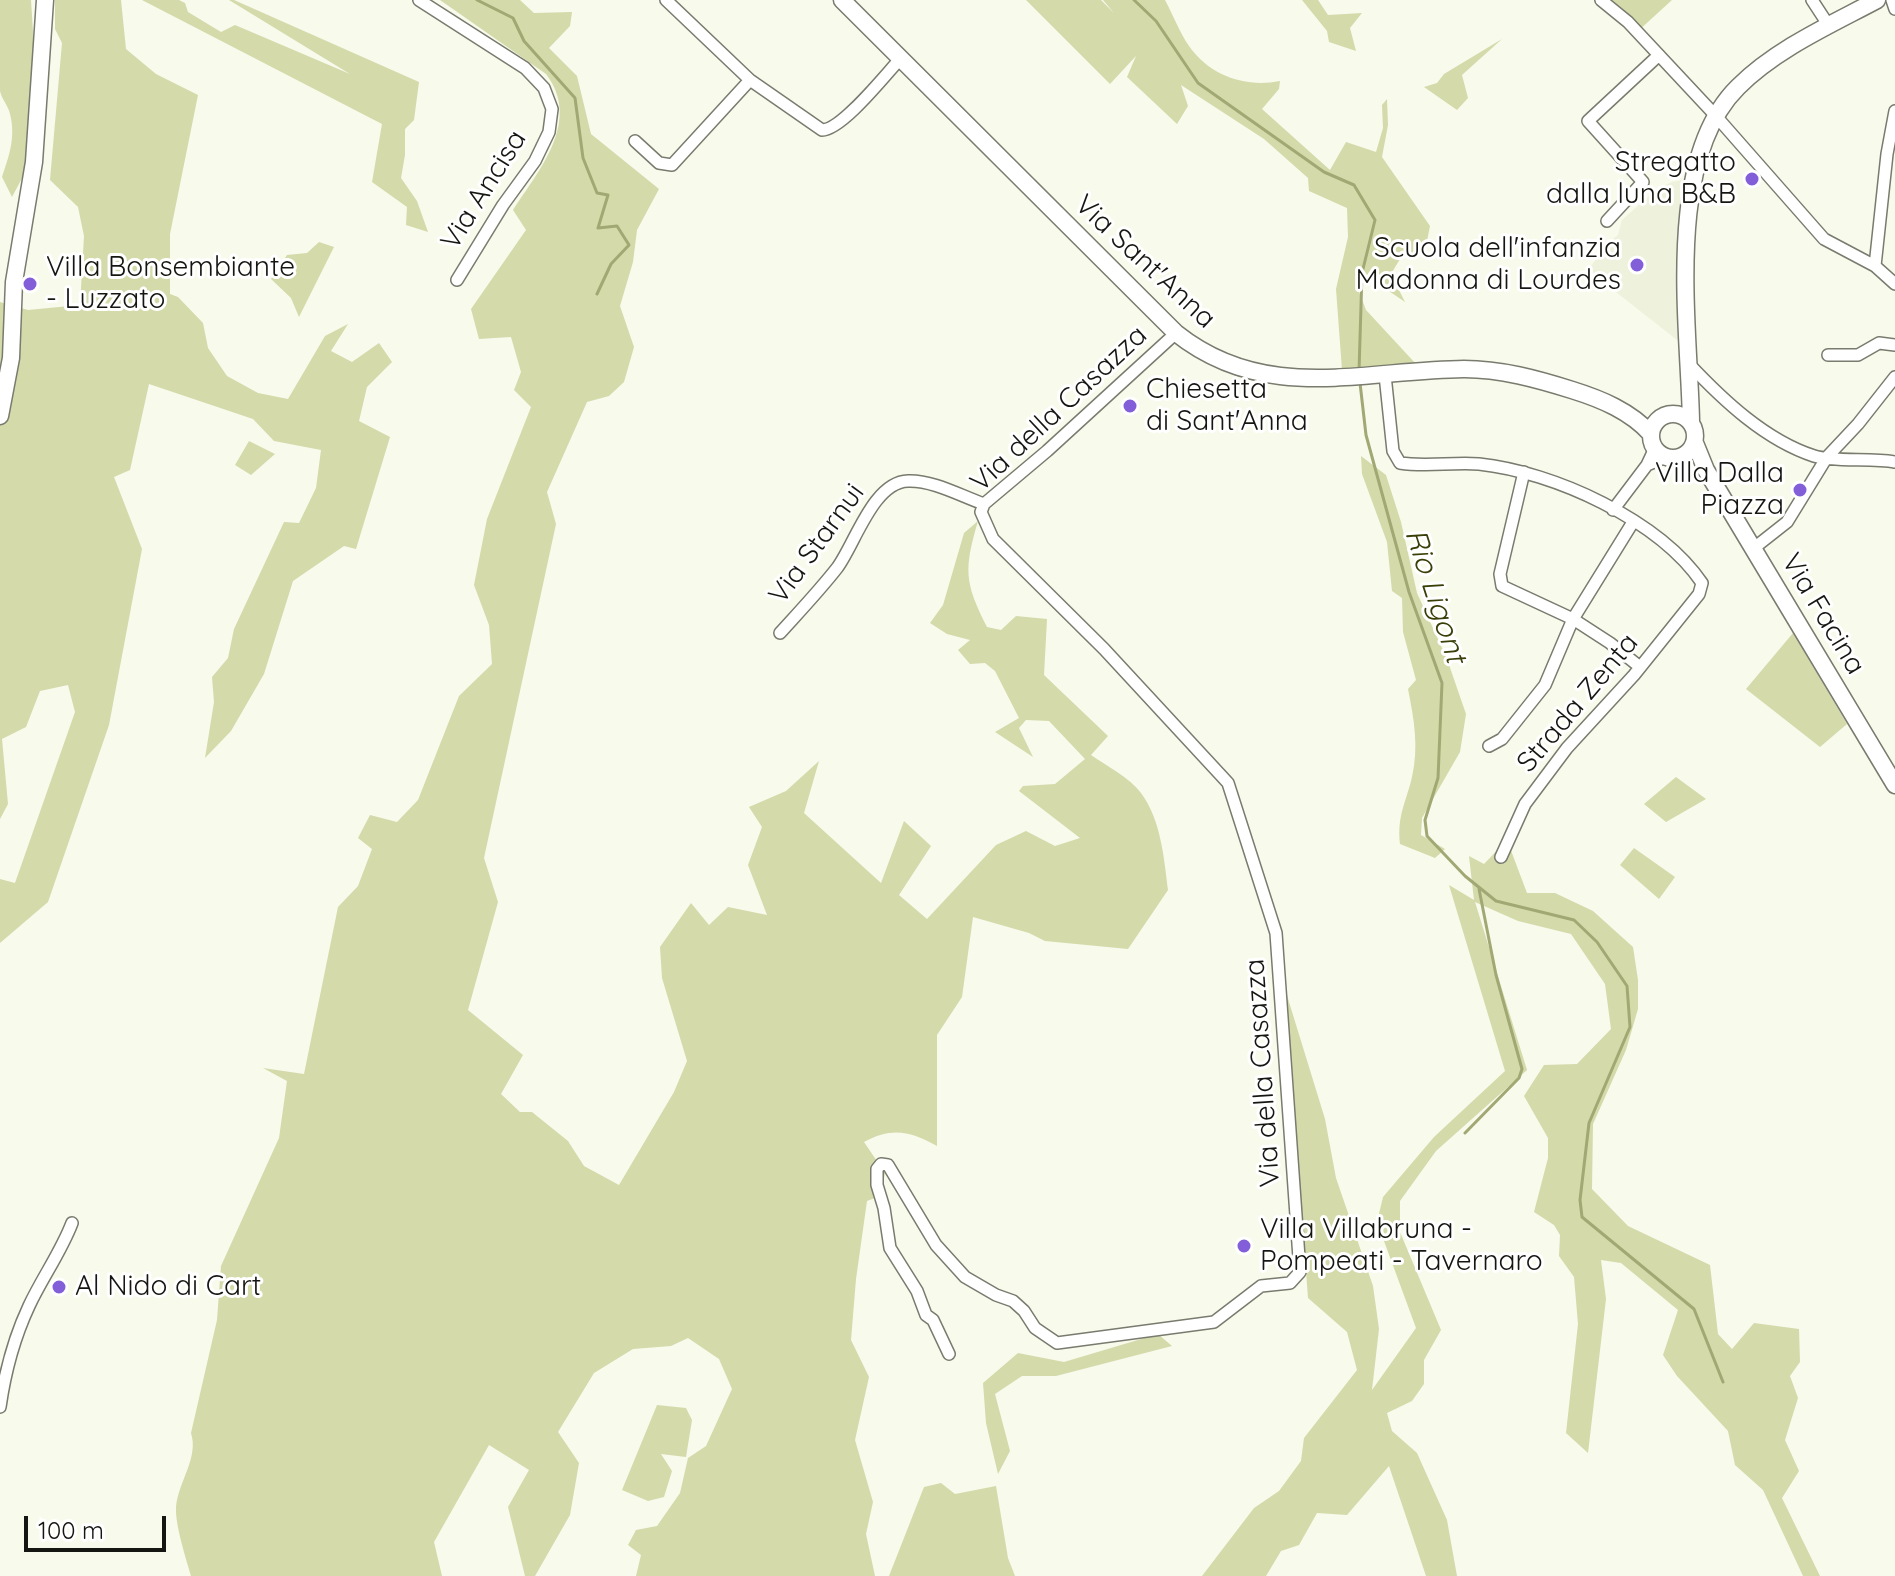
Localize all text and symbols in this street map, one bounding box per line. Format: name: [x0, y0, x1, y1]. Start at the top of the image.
street label: Via Ancisa: [434, 124, 534, 256]
place label: Stregatto dalla luna B&B: [1546, 146, 1736, 212]
marker: Stregatto dalla luna B&B: [1743, 170, 1761, 188]
street label: Via Sant'Anna: [1068, 188, 1222, 336]
place label: Scuola dell'infanzia Madonna di Lourdes: [1356, 232, 1621, 298]
place label: Villa Bonsembiante - Luzzato: [46, 251, 295, 317]
marker: Scuola dell'infanzia Madonna di Lourdes: [1628, 256, 1646, 274]
marker: Villa Bonsembiante - Luzzato: [21, 275, 39, 293]
street label: Via della Casazza: [964, 319, 1154, 499]
place label: Chiesetta di Sant'Anna: [1146, 373, 1308, 439]
marker: Chiesetta di Sant'Anna: [1121, 397, 1139, 415]
place label: Villa Dalla Piazza: [1655, 457, 1784, 523]
street label: Via Starnui: [762, 477, 872, 611]
marker: Villa Dalla Piazza: [1791, 481, 1809, 499]
water label: Rio Ligont: [1396, 524, 1474, 668]
street label: Via Facina: [1774, 547, 1872, 681]
street label: Strada Zenta: [1510, 627, 1646, 779]
street label: Via della Casazza: [1238, 958, 1288, 1188]
place label: Villa Villabruna - Pompeati - Tavernaro: [1260, 1213, 1543, 1279]
marker: Villa Villabruna - Pompeati - Tavernaro: [1235, 1237, 1253, 1255]
place label: Al Nido di Cart: [75, 1270, 261, 1304]
marker: Al Nido di Cart: [50, 1278, 68, 1296]
scale bar: [28, 1500, 170, 1550]
text: 100 m: [38, 1515, 104, 1545]

